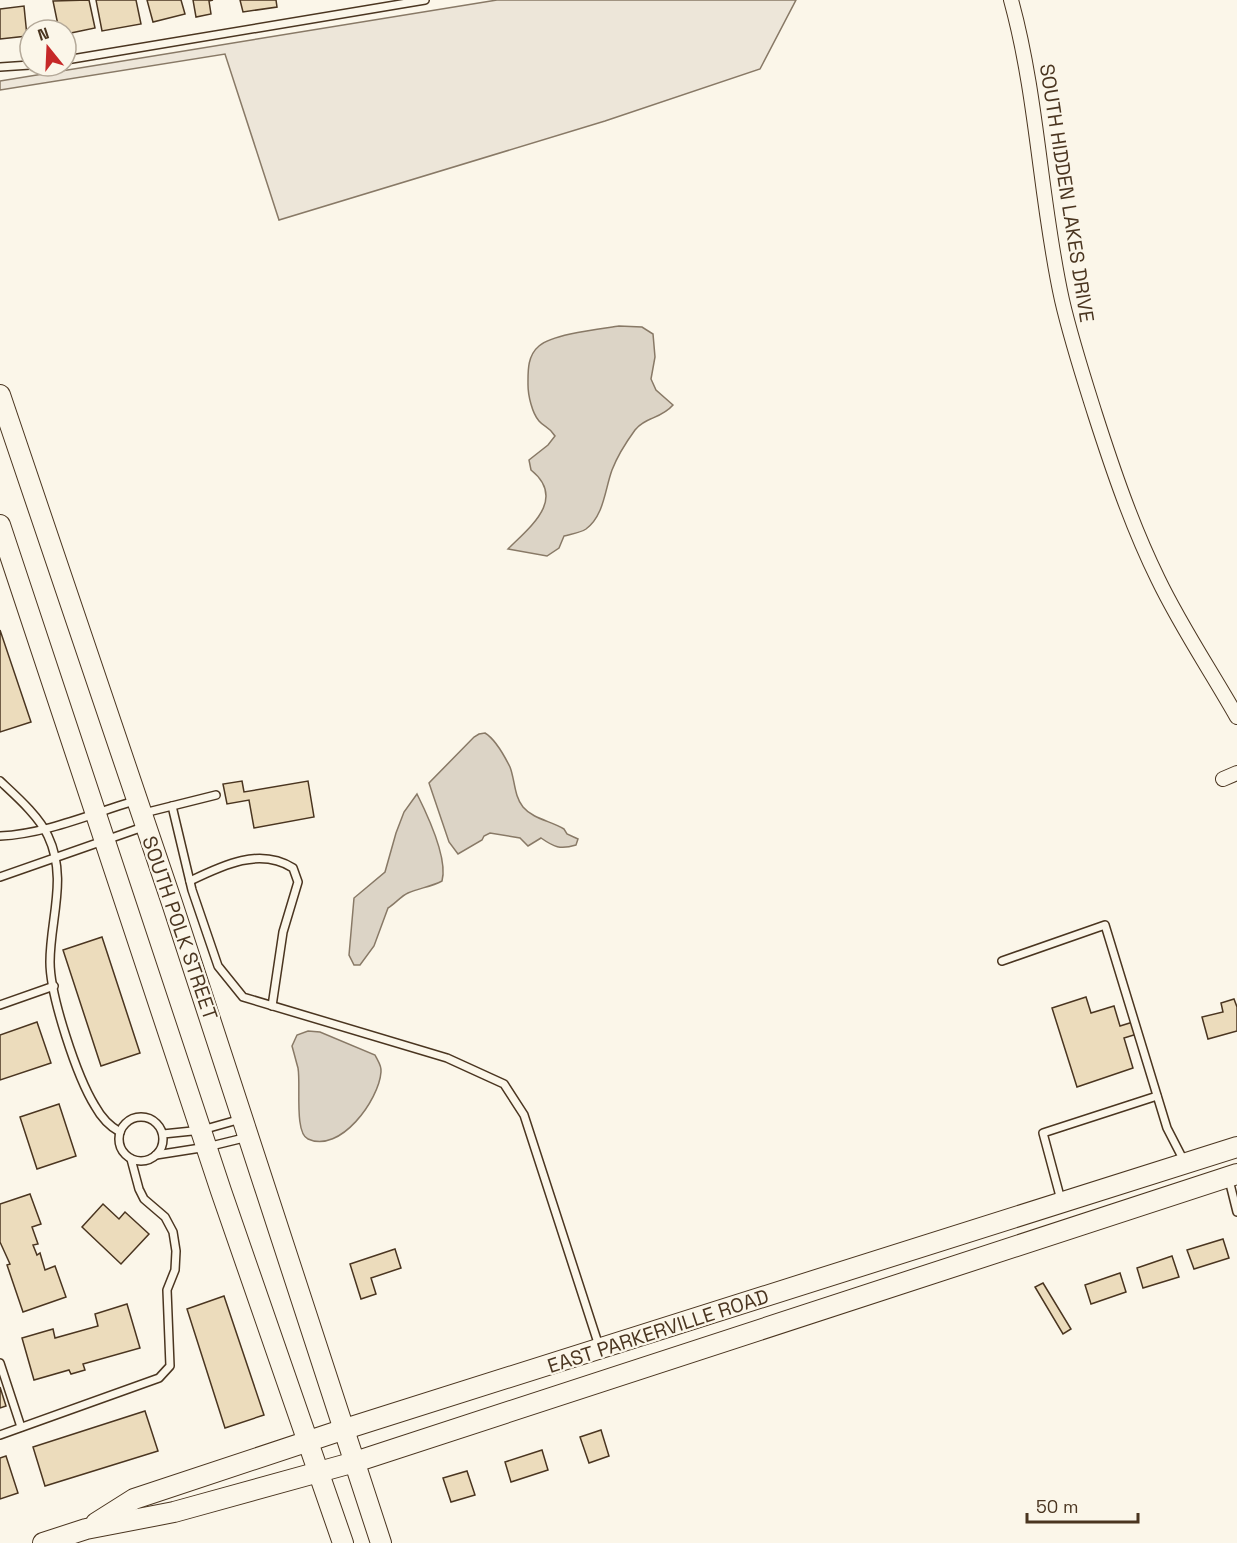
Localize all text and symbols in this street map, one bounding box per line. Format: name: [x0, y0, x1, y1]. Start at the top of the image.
north arrow: [18, 18, 78, 78]
text: N: [35, 23, 52, 46]
street label: SOUTH HIDDEN LAKES DRIVE: [1034, 62, 1100, 324]
street label: SOUTH POLK STREET: [136, 833, 224, 1024]
street label: EAST PARKERVILLE ROAD: [544, 1283, 772, 1379]
scale bar: [1027, 1486, 1138, 1524]
text: 50 m: [1036, 1495, 1078, 1518]

